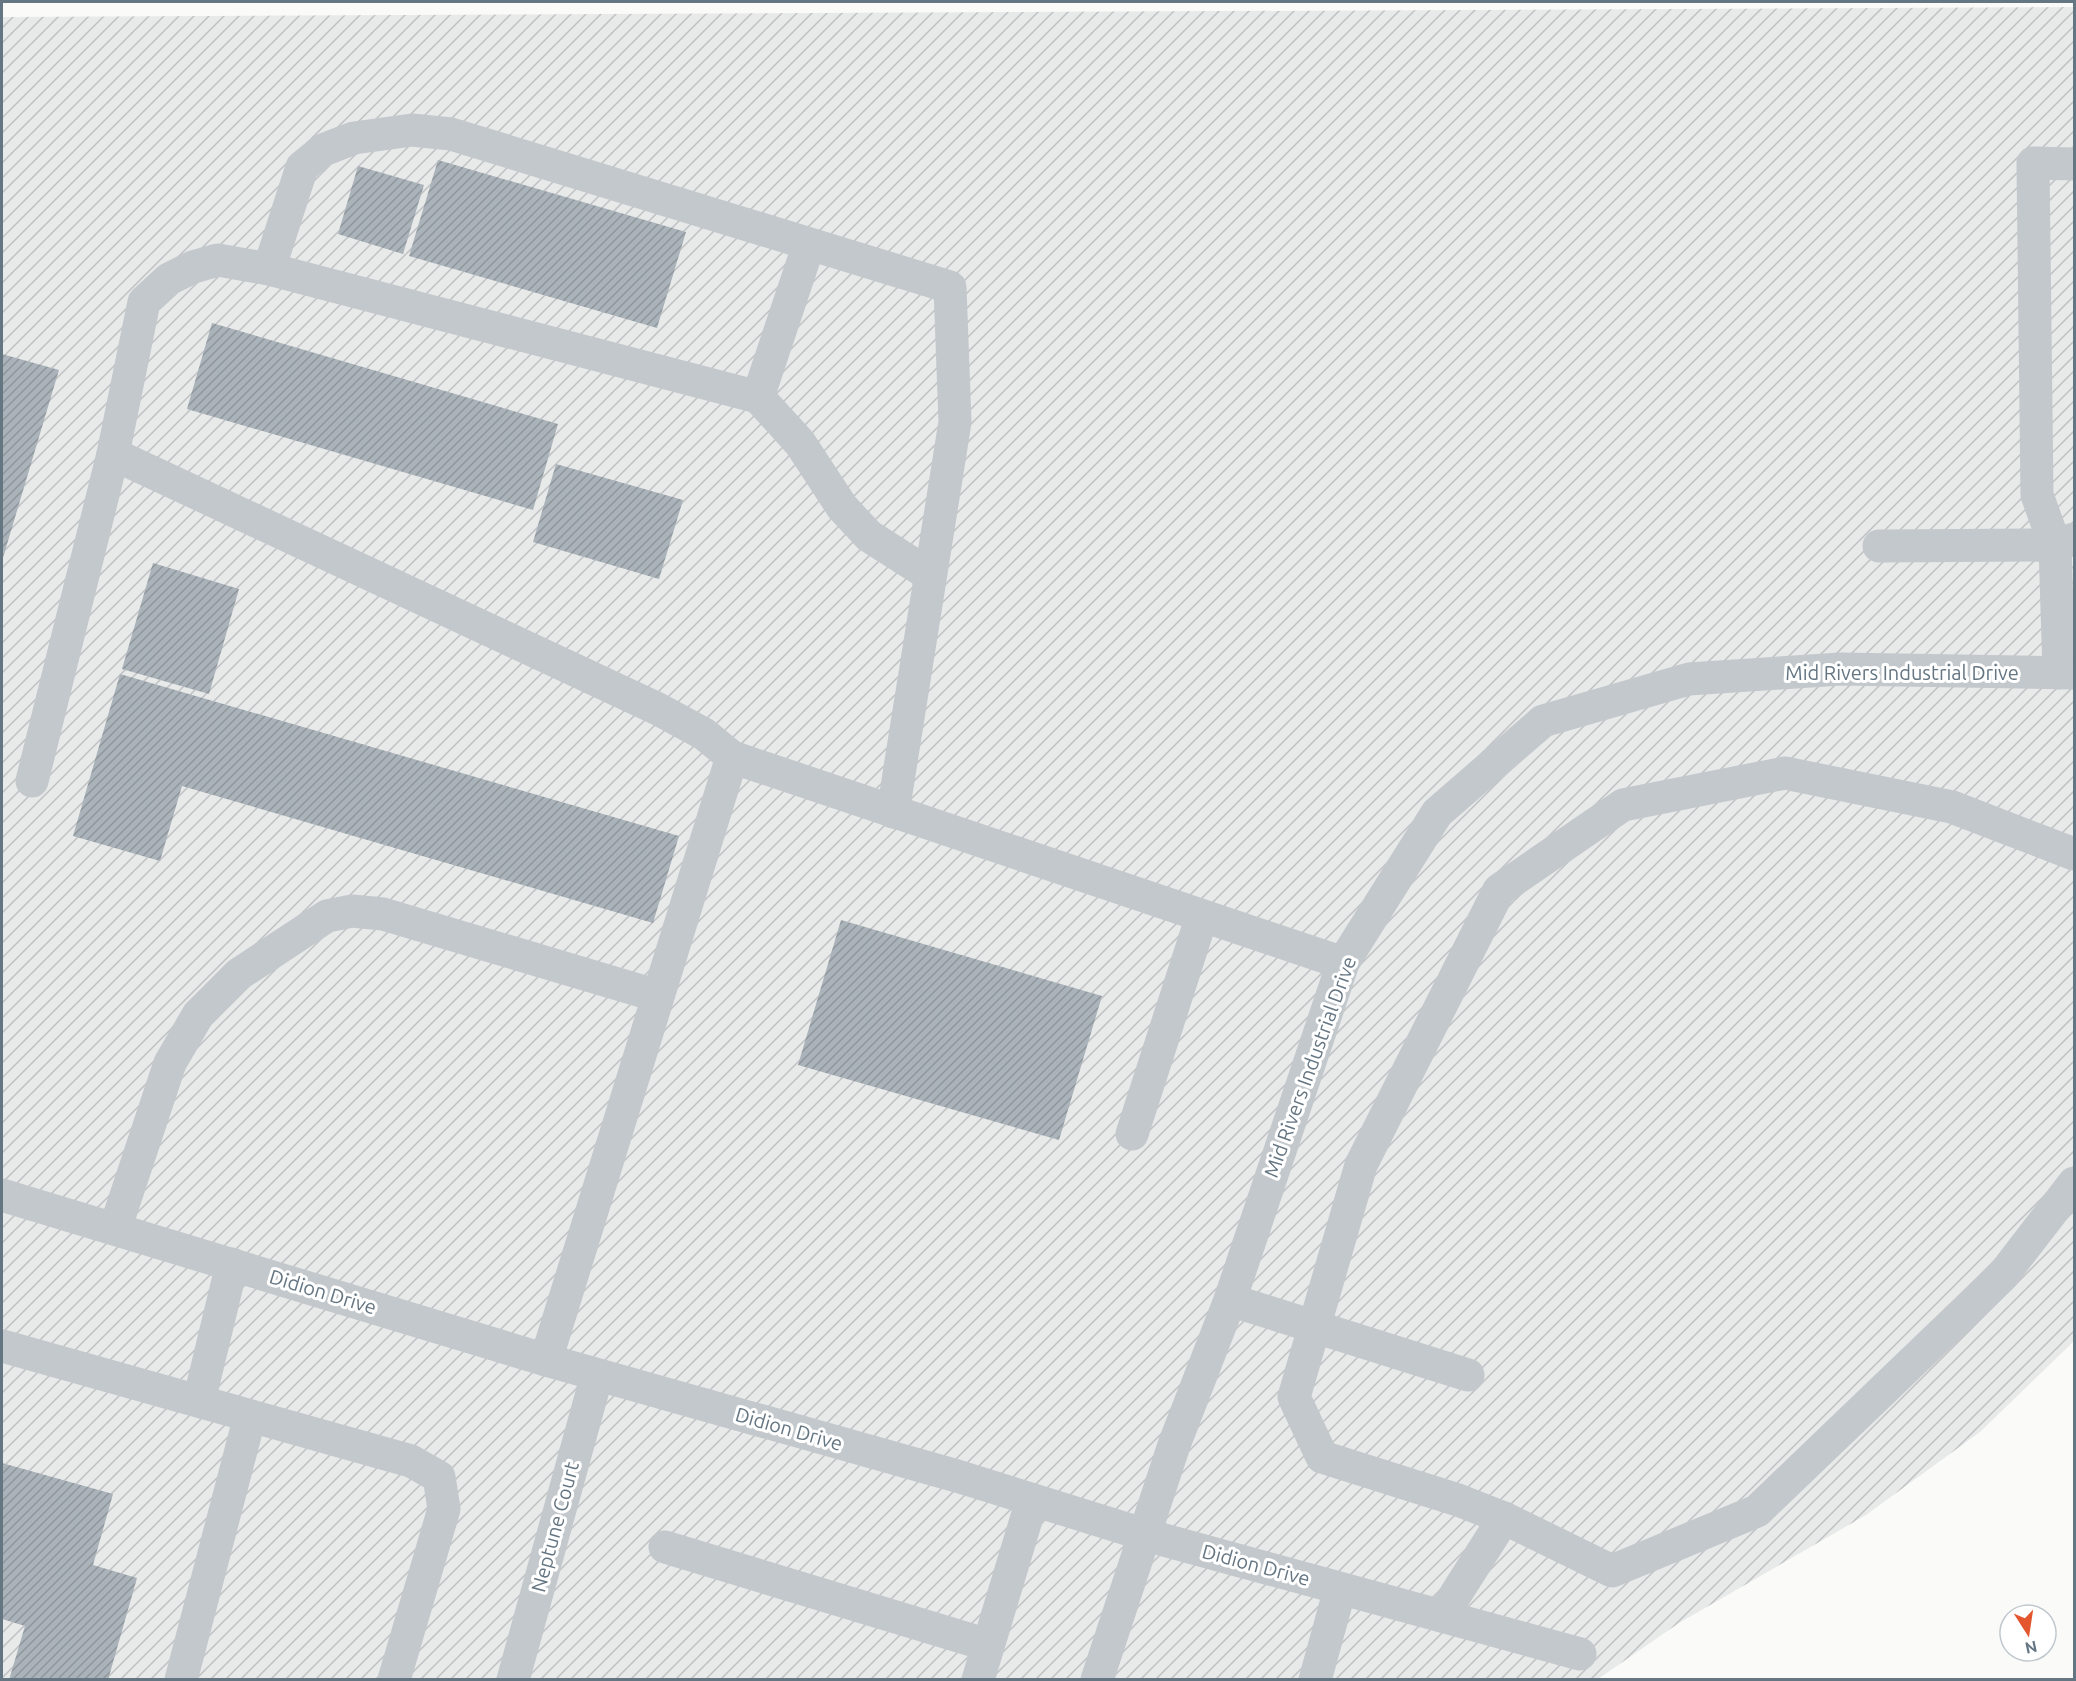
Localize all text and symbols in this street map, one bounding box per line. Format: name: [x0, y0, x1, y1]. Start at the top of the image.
street label: Mid Rivers Industrial Drive: [1785, 661, 2019, 684]
street label: Mid Rivers Industrial Drive: [1259, 953, 1360, 1180]
street label: Didion Drive: [267, 1264, 379, 1319]
street label: Didion Drive: [733, 1402, 845, 1455]
street label: Neptune Court: [526, 1459, 583, 1595]
street label: Didion Drive: [1200, 1539, 1312, 1590]
north arrow: [1998, 1603, 2058, 1663]
text: N: [2023, 1638, 2039, 1658]

